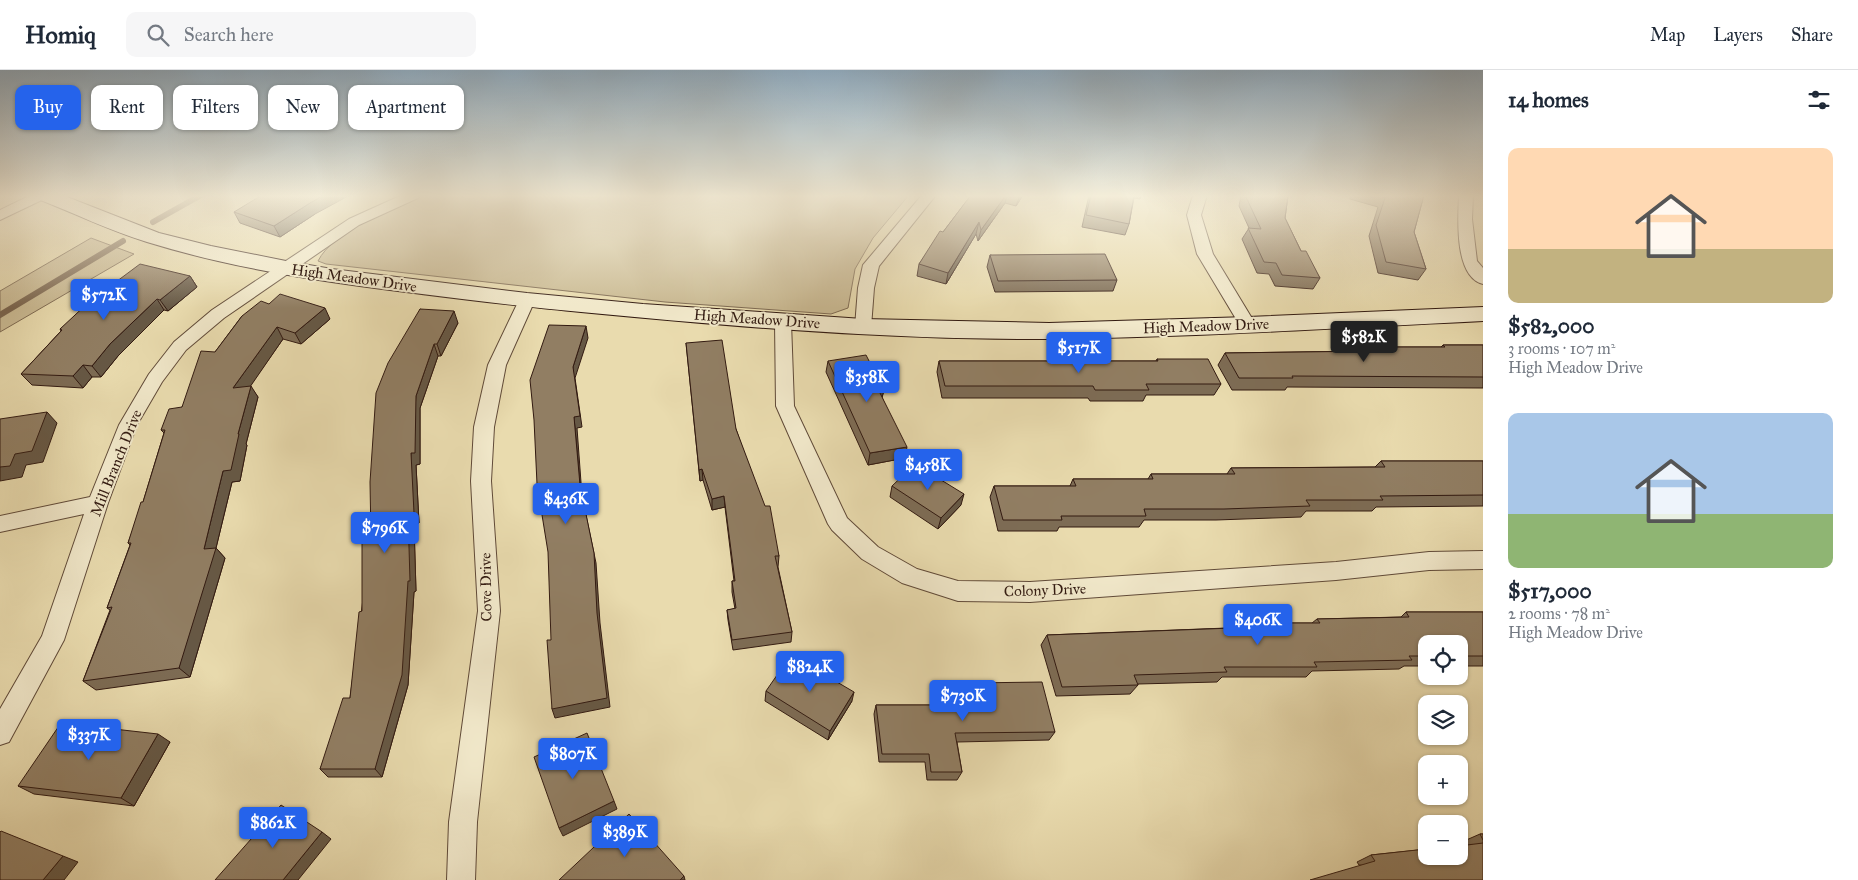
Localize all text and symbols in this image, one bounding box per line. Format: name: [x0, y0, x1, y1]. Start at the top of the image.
search box: [126, 12, 476, 57]
text: Homiq: [25, 20, 96, 50]
icon: search: [144, 21, 172, 49]
text: Search here: [184, 23, 274, 46]
text: Map: [1650, 24, 1685, 46]
text: Layers: [1713, 24, 1763, 46]
text: Share: [1791, 24, 1833, 46]
chip: Buy: [15, 85, 81, 130]
chip: Rent: [91, 85, 163, 130]
chip: Filters: [173, 85, 258, 130]
chip: New: [268, 85, 338, 130]
chip: Apartment: [348, 85, 464, 130]
icon: filters: [1805, 86, 1833, 114]
text: 14 homes: [1508, 87, 1589, 113]
icon: home: [1626, 181, 1716, 271]
street label: High Meadow Drive: [290, 260, 418, 296]
pin: $572K: [69, 278, 139, 321]
text: $572K: [82, 285, 126, 304]
street label: High Meadow Drive: [693, 306, 821, 332]
text: $582,000: [1508, 313, 1594, 339]
street label: High Meadow Drive: [1142, 315, 1270, 337]
pin: $582K: [1329, 320, 1399, 363]
text: $582K: [1342, 327, 1386, 346]
pin: $517K: [1044, 332, 1114, 374]
text: $517K: [1057, 338, 1101, 357]
text: 3 rooms · 107 m²: [1508, 339, 1615, 358]
text: High Meadow Drive: [1508, 358, 1643, 377]
pin: $358K: [832, 360, 902, 403]
text: $358K: [845, 367, 889, 386]
street label: Mill Branch Drive: [86, 407, 146, 519]
icon: home: [1626, 446, 1716, 536]
pin: $458K: [893, 448, 963, 491]
text: $458K: [905, 455, 951, 474]
pin: $436K: [531, 482, 601, 525]
text: $436K: [544, 489, 588, 508]
pin: $796K: [350, 512, 420, 554]
text: $796K: [362, 518, 408, 537]
street label: Cove Drive: [476, 552, 496, 622]
text: $517,000: [1508, 578, 1592, 604]
street label: Colony Drive: [1004, 580, 1086, 600]
pin: $406K: [1223, 604, 1293, 646]
text: 2 rooms · 78 m²: [1508, 604, 1610, 623]
text: $406K: [1234, 610, 1282, 629]
text: High Meadow Drive: [1508, 623, 1643, 642]
map controls: [1418, 635, 1468, 865]
button: locate: [1418, 635, 1468, 685]
pin: $824K: [775, 650, 845, 693]
text: $824K: [787, 657, 833, 676]
pin: $730K: [928, 680, 998, 722]
text: $730K: [940, 686, 986, 705]
button: layers: [1418, 695, 1468, 745]
pin: $337K: [54, 718, 124, 761]
text: $337K: [68, 725, 110, 744]
pin: $807K: [538, 738, 608, 780]
text: $807K: [549, 744, 597, 763]
button: +: [1418, 755, 1468, 805]
pin: $862K: [238, 806, 308, 849]
text: $862K: [250, 813, 296, 832]
button: −: [1418, 815, 1468, 865]
pin: $389K: [590, 816, 660, 858]
text: $389K: [603, 822, 647, 841]

